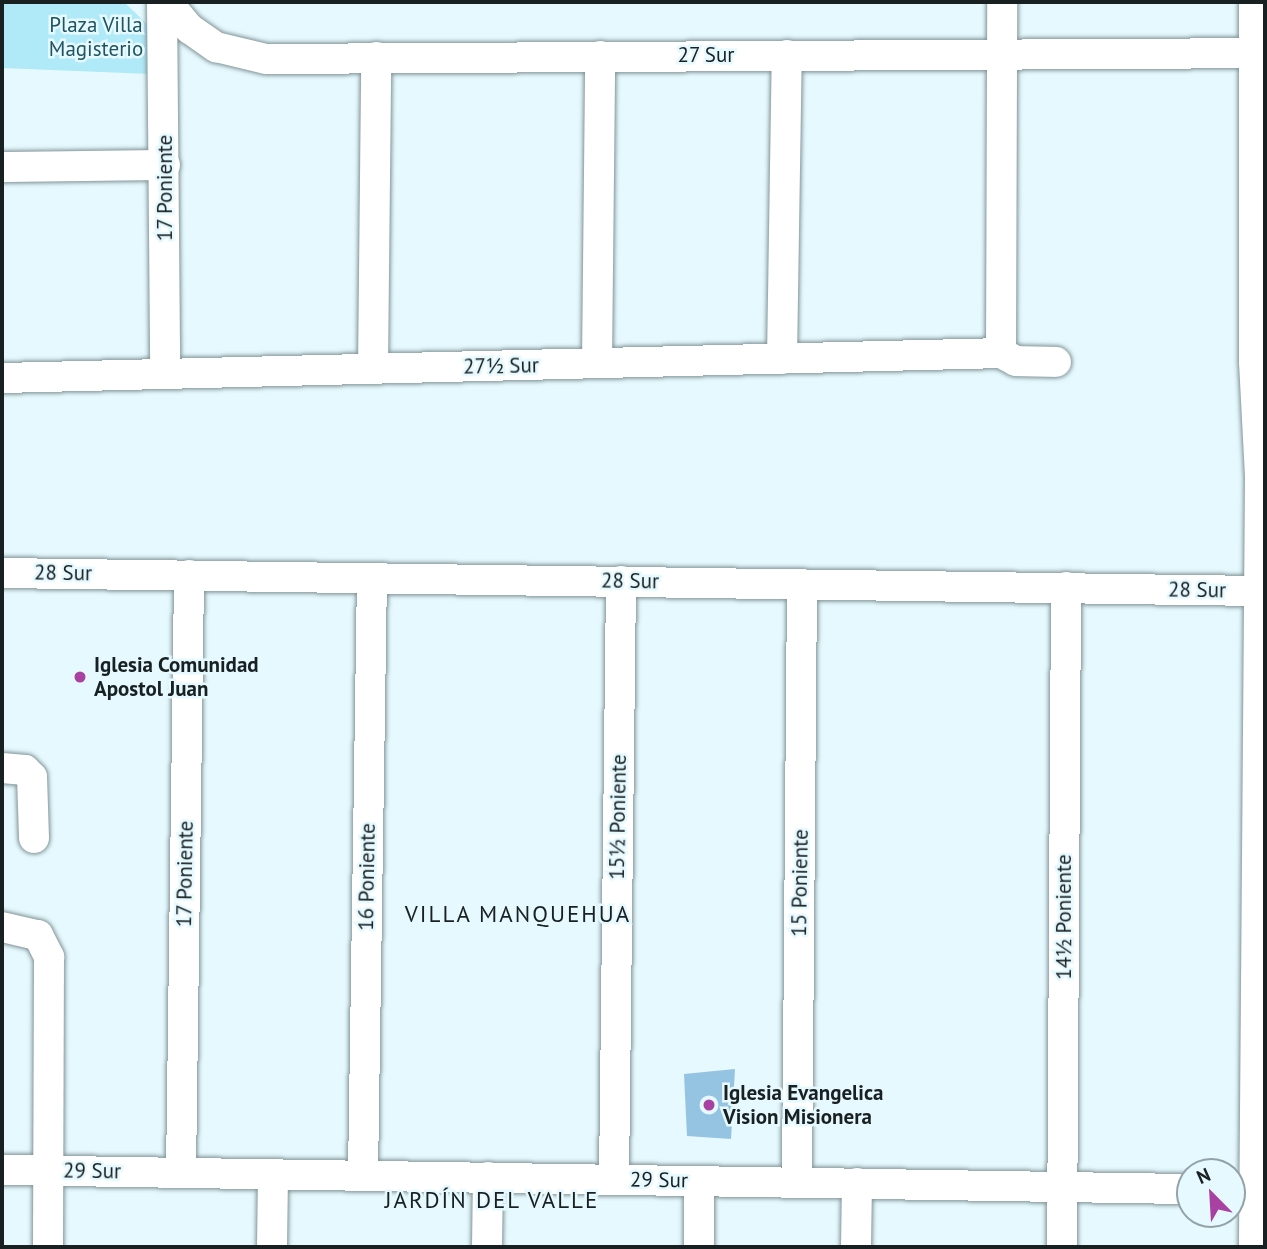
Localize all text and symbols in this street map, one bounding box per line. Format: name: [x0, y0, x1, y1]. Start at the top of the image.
park label: Plaza Villa Magisterio: [49, 12, 143, 62]
street label: 27 Sur: [677, 42, 735, 68]
street label: 17 Poniente: [152, 134, 178, 242]
street label: 27½ Sur: [463, 353, 539, 379]
street label: 28 Sur: [34, 560, 92, 586]
street label: 28 Sur: [601, 568, 659, 594]
street label: 28 Sur: [1168, 577, 1226, 603]
place label: Iglesia Comunidad Apostol Juan: [94, 652, 259, 702]
marker: Iglesia Comunidad Apostol Juan: [72, 669, 88, 685]
street label: 15½ Poniente: [604, 754, 632, 880]
street label: 17 Poniente: [171, 820, 199, 928]
street label: 16 Poniente: [353, 823, 381, 931]
street label: 15 Poniente: [786, 829, 814, 937]
street label: 14½ Poniente: [1051, 854, 1077, 980]
district label: VILLA MANQUEHUA: [406, 900, 630, 928]
place label: Iglesia Evangelica Vision Misionera: [723, 1080, 883, 1130]
marker: Iglesia Evangelica Vision Misionera: [701, 1097, 717, 1113]
street label: 29 Sur: [63, 1158, 121, 1184]
north arrow: [1176, 1158, 1246, 1228]
text: N: [1193, 1162, 1214, 1189]
street label: 29 Sur: [630, 1167, 688, 1193]
district label: JARDÍN DEL VALLE: [386, 1186, 598, 1214]

